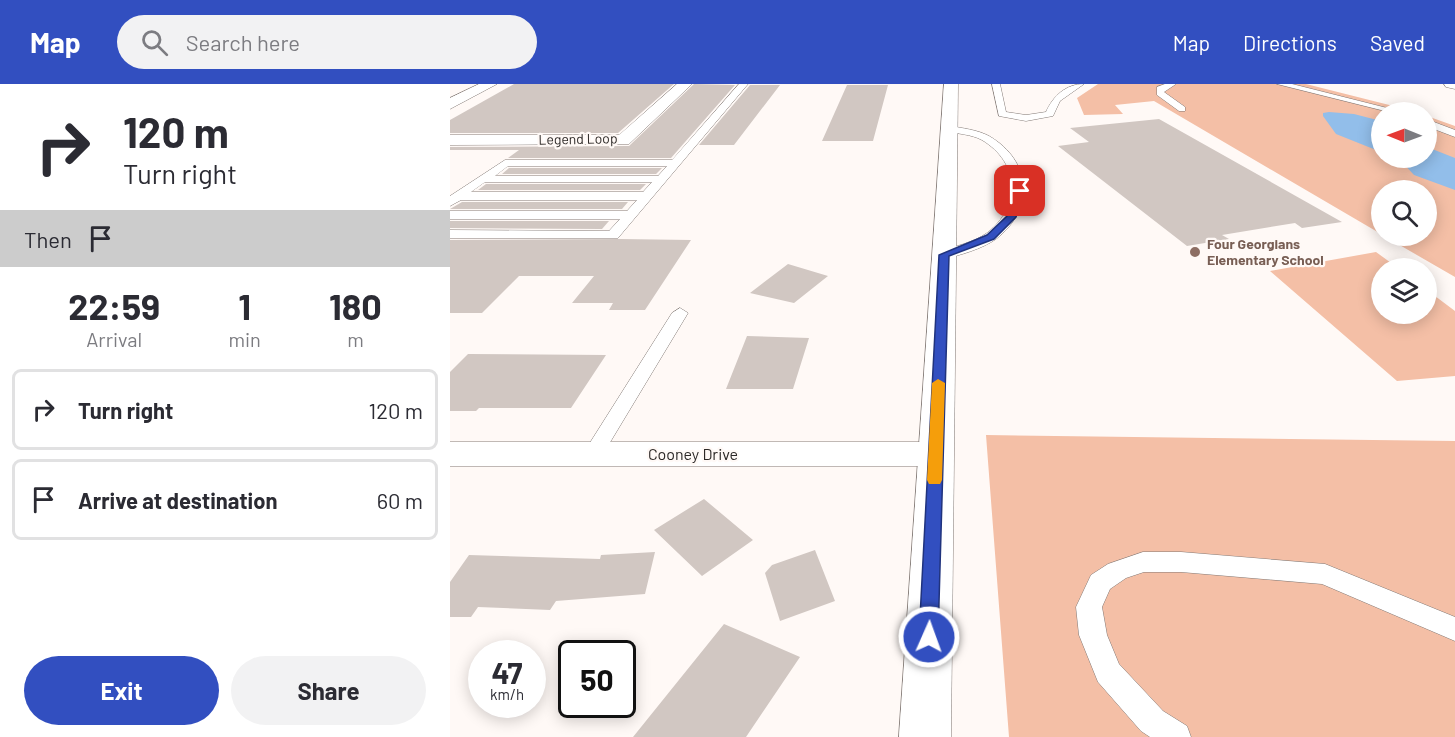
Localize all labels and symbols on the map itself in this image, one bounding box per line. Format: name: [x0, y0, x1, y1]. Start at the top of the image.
north arrow: [1371, 102, 1437, 168]
street label: Legend Loop: [538, 129, 618, 148]
pin: [994, 165, 1045, 216]
place label: Four Georgians Elementary School: [1207, 235, 1324, 268]
marker: Four Georgians Elementary School: [1188, 245, 1202, 259]
street label: Cooney Drive: [648, 444, 738, 463]
position arrow: [897, 605, 961, 669]
speed limit sign: 50: [558, 640, 636, 718]

